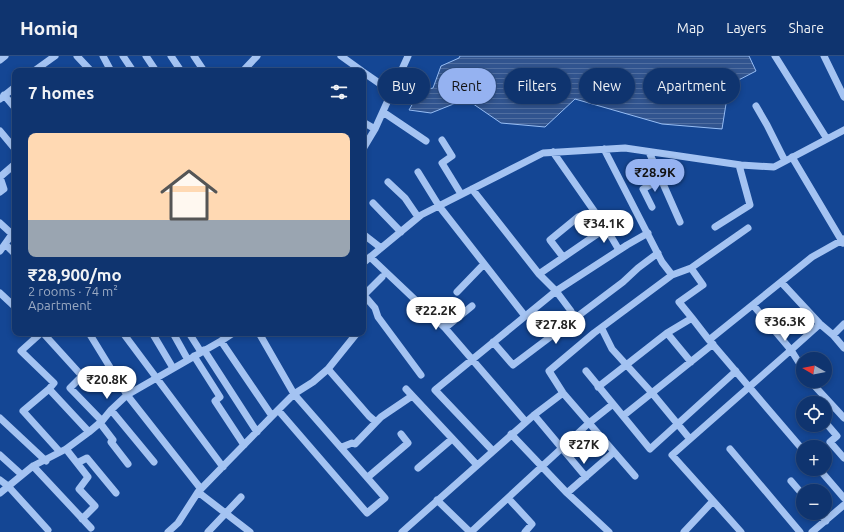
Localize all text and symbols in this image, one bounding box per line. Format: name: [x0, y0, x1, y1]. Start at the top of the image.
text: Homiq: [20, 17, 78, 39]
text: Map: [677, 20, 704, 36]
text: Layers: [726, 20, 766, 36]
text: Share: [788, 20, 824, 36]
chip: Buy: [378, 68, 430, 104]
chip: Rent: [438, 68, 496, 104]
chip: Filters: [504, 68, 571, 104]
chip: New: [579, 68, 635, 104]
chip: Apartment: [643, 68, 740, 104]
icon: filters: [328, 81, 350, 103]
text: 7 homes: [28, 83, 94, 102]
icon: home: [153, 159, 225, 231]
pin: ₹28.9K: [622, 159, 688, 193]
text: ₹28.9K: [634, 165, 676, 179]
pin: ₹34.1K: [571, 210, 637, 244]
text: ₹34.1K: [583, 216, 625, 230]
text: ₹28,900/mo: [28, 265, 122, 284]
text: 2 rooms · 74 m²: [28, 284, 118, 298]
pin: ₹22.2K: [403, 297, 469, 331]
text: Apartment: [28, 298, 92, 312]
text: ₹22.2K: [415, 303, 457, 317]
pin: ₹36.3K: [752, 308, 818, 342]
pin: ₹27.8K: [523, 311, 589, 345]
text: ₹36.3K: [764, 314, 806, 328]
text: ₹27.8K: [535, 317, 577, 331]
north arrow: [796, 352, 832, 388]
map controls: [796, 352, 832, 520]
pin: ₹20.8K: [74, 366, 140, 400]
text: ₹20.8K: [86, 372, 128, 386]
button: locate: [796, 396, 832, 432]
pin: ₹27K: [560, 431, 608, 465]
text: ₹27K: [569, 437, 599, 451]
button: +: [796, 440, 832, 476]
button: −: [796, 484, 832, 520]

